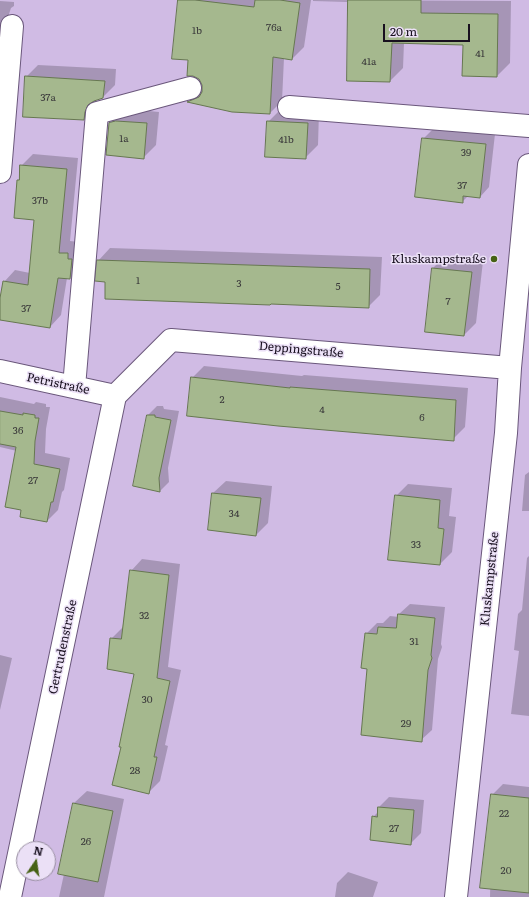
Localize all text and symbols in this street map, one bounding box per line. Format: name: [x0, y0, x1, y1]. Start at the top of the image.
scale bar: [385, 16, 472, 42]
house number: 76a: [266, 22, 282, 34]
text: 20 m: [390, 22, 417, 40]
house number: 1b: [192, 25, 202, 37]
house number: 41: [475, 48, 485, 60]
house number: 41a: [362, 56, 376, 68]
house number: 37a: [40, 92, 56, 104]
house number: 1a: [119, 133, 129, 145]
house number: 41b: [278, 134, 294, 146]
house number: 39: [461, 147, 471, 159]
house number: 37: [457, 180, 467, 192]
house number: 37b: [32, 195, 48, 207]
place label: Kluskampstraße: [391, 252, 486, 266]
marker: Kluskampstraße: [489, 254, 499, 264]
house number: 1: [136, 275, 140, 287]
house number: 3: [236, 278, 242, 290]
house number: 5: [335, 281, 341, 293]
house number: 7: [445, 296, 451, 308]
house number: 37: [21, 303, 31, 315]
street label: Deppingstraße: [258, 339, 344, 361]
street label: Petristraße: [25, 370, 91, 398]
house number: 2: [219, 394, 225, 406]
house number: 4: [319, 404, 325, 416]
house number: 6: [419, 412, 425, 424]
house number: 36: [13, 425, 23, 437]
house number: 27: [28, 475, 38, 487]
house number: 34: [229, 508, 239, 520]
street label: Kluskampstraße: [478, 531, 502, 627]
house number: 33: [411, 539, 421, 551]
street label: Gertrudenstraße: [46, 598, 80, 696]
house number: 32: [139, 610, 149, 622]
house number: 31: [409, 636, 419, 648]
house number: 30: [141, 694, 153, 706]
house number: 29: [401, 718, 411, 730]
house number: 28: [130, 765, 140, 777]
house number: 22: [499, 808, 509, 820]
house number: 27: [389, 823, 399, 835]
house number: 26: [81, 836, 91, 848]
north arrow: [16, 841, 56, 881]
text: N: [32, 841, 45, 859]
house number: 20: [501, 865, 511, 877]

